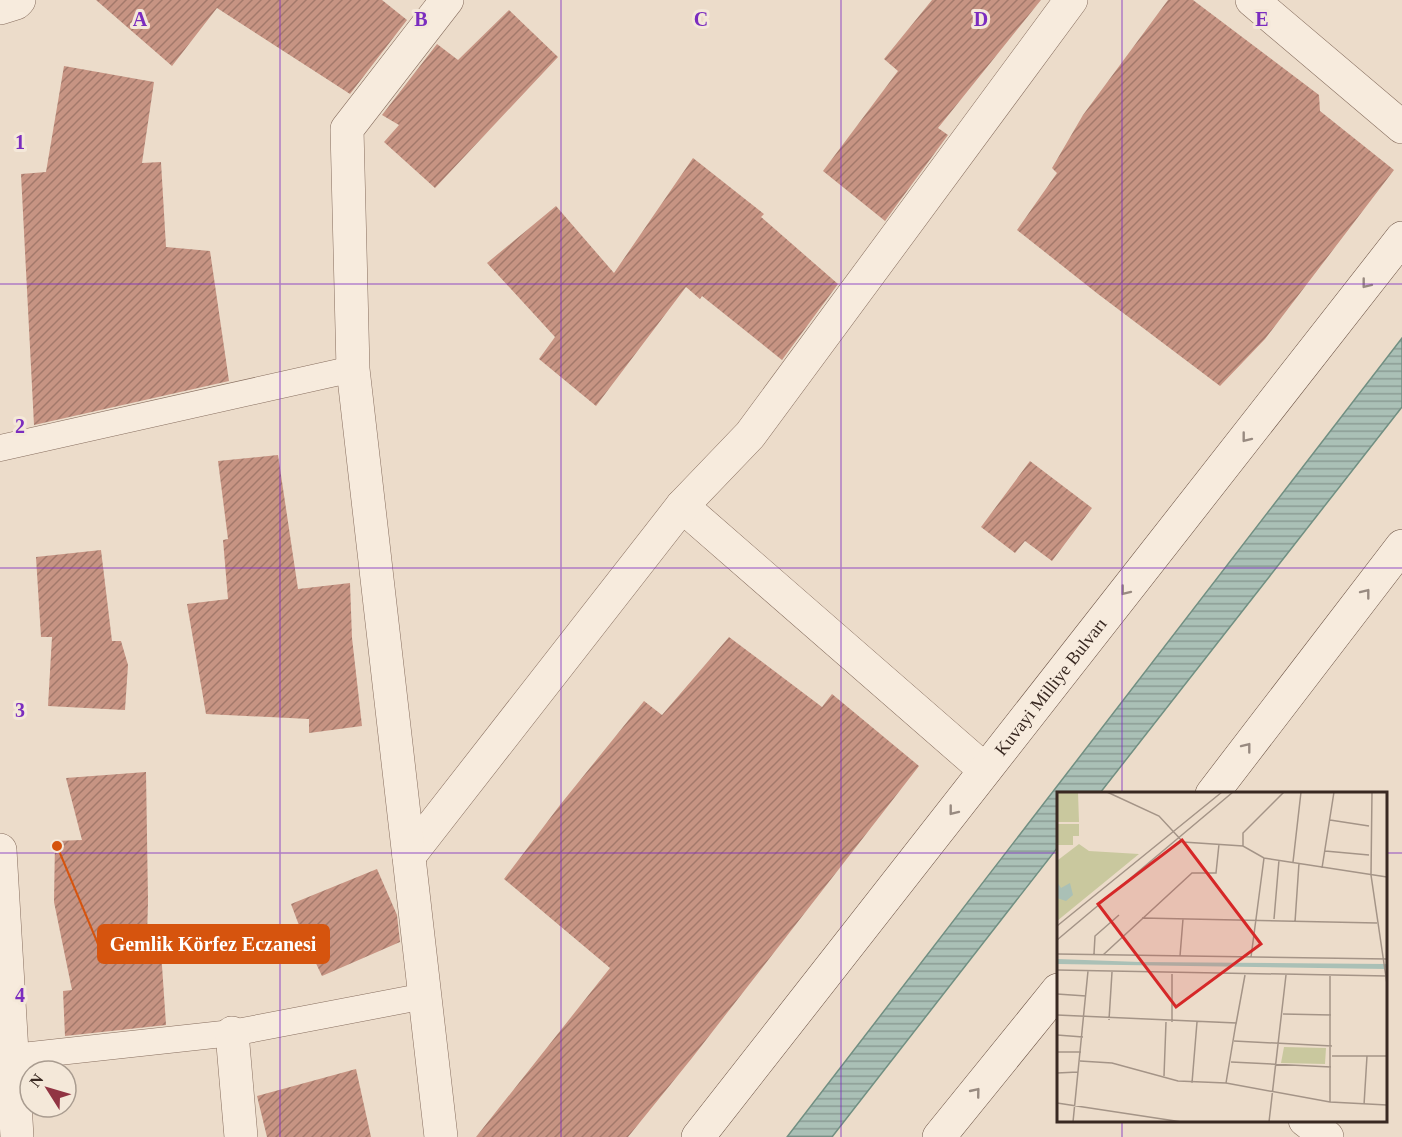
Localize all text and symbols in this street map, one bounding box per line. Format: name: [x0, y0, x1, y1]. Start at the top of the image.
text: A: [133, 8, 148, 30]
text: B: [414, 8, 428, 30]
text: C: [694, 8, 708, 30]
text: D: [974, 8, 988, 30]
text: E: [1255, 8, 1269, 30]
text: 1: [15, 131, 25, 153]
one-way arrow: [1362, 277, 1373, 288]
text: 2: [15, 415, 25, 437]
one-way arrow: [1242, 431, 1253, 442]
one-way arrow: [1122, 584, 1133, 595]
one-way arrow: [1359, 588, 1370, 599]
street label: Kuvayi Milliye Bulvarı: [991, 614, 1111, 759]
text: 3: [15, 699, 25, 721]
one-way arrow: [1240, 743, 1251, 754]
inset map: [1057, 792, 1387, 1122]
one-way arrow: [950, 804, 961, 815]
callout: Gemlik Körfez Eczanesi: [98, 925, 329, 963]
text: Gemlik Körfez Eczanesi: [110, 933, 317, 955]
text: 4: [15, 984, 25, 1006]
north arrow: [18, 1059, 78, 1119]
text: N: [26, 1070, 47, 1090]
one-way arrow: [968, 1088, 979, 1099]

